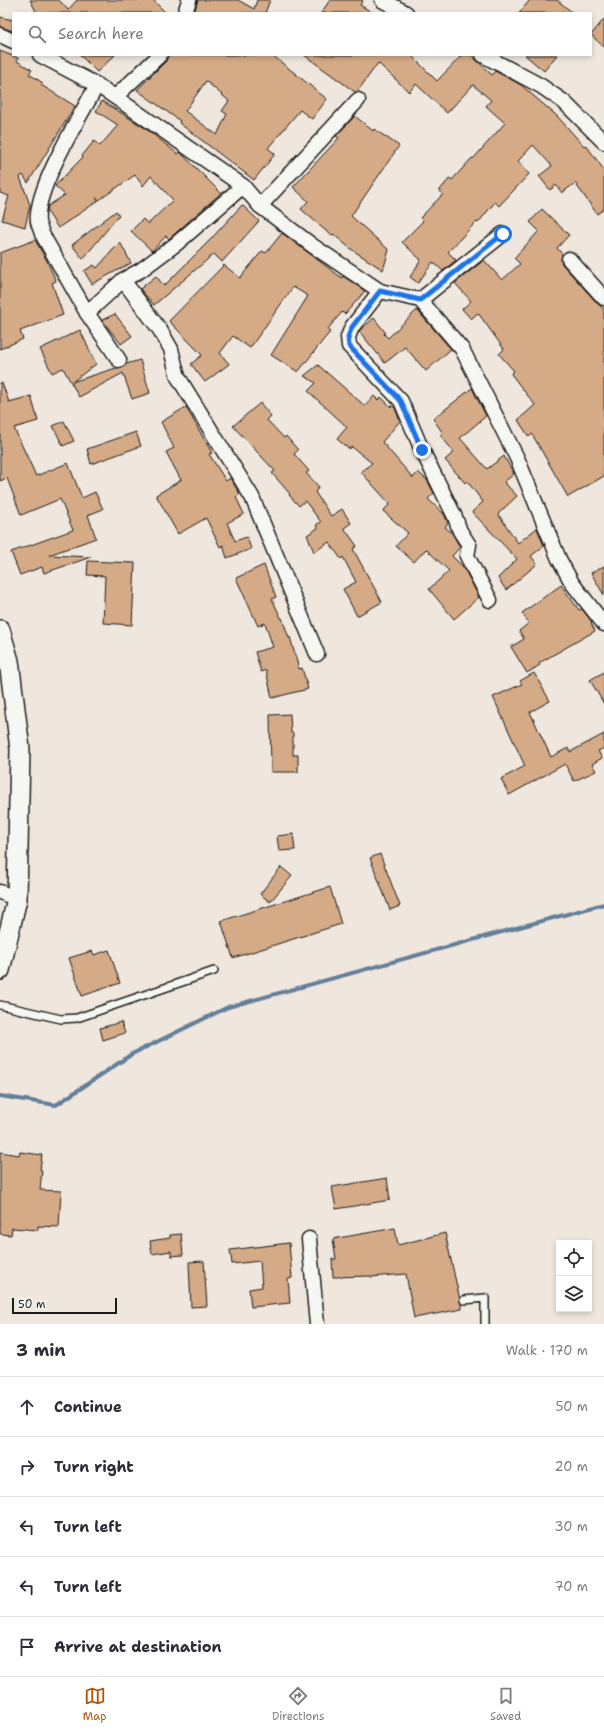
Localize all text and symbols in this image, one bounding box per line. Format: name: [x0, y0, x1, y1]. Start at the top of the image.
search box: [12, 12, 592, 56]
icon: search: [26, 23, 48, 45]
text: Search here: [58, 24, 144, 44]
route start: [494, 225, 512, 243]
route end: [413, 441, 431, 459]
map controls: [556, 1240, 592, 1312]
button: locate: [556, 1240, 592, 1276]
button: layers: [556, 1276, 592, 1312]
scale bar: [12, 1296, 117, 1315]
text: 50 m: [18, 1297, 46, 1312]
text: 3 min: [16, 1339, 66, 1361]
text: Walk · 170 m: [506, 1342, 588, 1359]
icon: ahead: [16, 1396, 38, 1418]
text: Continue: [54, 1397, 122, 1417]
text: 50 m: [555, 1398, 588, 1415]
icon: right: [16, 1456, 38, 1478]
text: Turn right: [54, 1457, 134, 1477]
text: 20 m: [555, 1458, 588, 1475]
icon: left: [16, 1516, 38, 1538]
text: Turn left: [54, 1517, 122, 1537]
text: 30 m: [554, 1518, 588, 1535]
icon: left: [16, 1576, 38, 1598]
text: Turn left: [54, 1577, 122, 1597]
text: 70 m: [554, 1578, 588, 1595]
icon: arrive: [16, 1636, 38, 1658]
text: Arrive at destination: [54, 1637, 222, 1657]
tab: Map: [83, 1685, 106, 1724]
tab: Directions: [272, 1685, 324, 1724]
tab: Saved: [490, 1685, 521, 1724]

